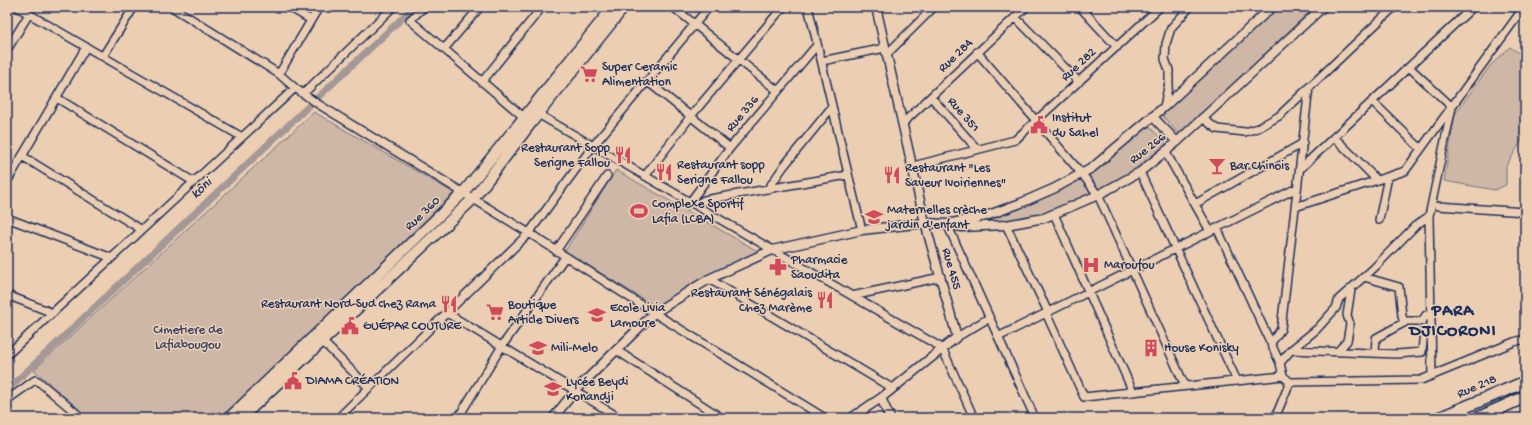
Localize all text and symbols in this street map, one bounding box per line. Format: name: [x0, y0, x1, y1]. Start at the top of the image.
street label: Rue 284: [936, 36, 976, 76]
street label: Rue 282: [1058, 45, 1100, 85]
place label: Super Ceramic Alimentation: [602, 60, 678, 90]
supermarket icon: Super Ceramic Alimentation: [579, 64, 599, 84]
street label: Rue 336: [724, 92, 763, 135]
street label: Rue 351: [944, 94, 982, 136]
place label: Institut du Sahel: [1052, 111, 1099, 141]
public building icon: Institut du Sahel: [1029, 115, 1049, 135]
street label: Rue 266: [1127, 130, 1170, 168]
place label: Restaurant Sopp Serigne Fallou: [521, 141, 611, 171]
restaurant icon: Restaurant Sopp Serigne Fallou: [613, 145, 633, 165]
bar icon: Bar Chinois: [1207, 156, 1227, 176]
place label: Restaurant sopp Serigne Fallou: [677, 158, 765, 188]
place label: Bar Chinois: [1229, 159, 1290, 174]
place label: Restaurant "Les Saveur Ivoiriennes": [905, 161, 1006, 191]
restaurant icon: Restaurant sopp Serigne Fallou: [654, 162, 674, 182]
restaurant icon: Restaurant "Les Saveur Ivoiriennes": [882, 165, 902, 185]
water label: kôni: [188, 174, 218, 203]
street label: Rue 360: [402, 193, 444, 234]
place label: Complexe Sportif Lafia (LCBA): [652, 197, 745, 227]
sports icon: Complexe Sportif Lafia (LCBA): [629, 201, 649, 221]
place label: Maternelles crèche jardin d'enfant: [885, 203, 987, 233]
school or university icon: Maternelles crèche jardin d'enfant: [864, 207, 884, 227]
street label: Rue 455: [938, 246, 964, 292]
place label: Pharmacie Saoudita: [790, 253, 848, 283]
hospital icon: Maroufou: [1081, 255, 1101, 275]
pharmacy icon: Pharmacie Saoudita: [768, 257, 788, 277]
place label: Maroufou: [1104, 258, 1155, 273]
place label: Restaurant Sénégalais Chez Marème: [691, 286, 813, 316]
restaurant icon: Restaurant Sénégalais Chez Marème: [815, 290, 835, 310]
restaurant icon: Restaurant Nord-Sud chez Rama: [439, 294, 459, 314]
place label: Restaurant Nord-Sud chez Rama: [261, 297, 437, 312]
place label: Boutique Article Divers: [507, 298, 580, 328]
place label: Ecole Livia Lamoure: [610, 301, 666, 331]
supermarket icon: Boutique Article Divers: [485, 302, 505, 322]
district label: PARA DJICORONI: [1408, 302, 1496, 342]
school or university icon: Ecole Livia Lamoure: [587, 305, 607, 325]
public building icon: GUÉPAR COUTURE: [340, 316, 360, 336]
place label: GUÉPAR COUTURE: [363, 318, 462, 334]
park label: Cimetiere de Lafiabougou: [153, 323, 223, 353]
school or university icon: Mili-Melo: [528, 338, 548, 358]
building icon: House Konisky: [1141, 338, 1161, 358]
place label: Mili-Melo: [551, 341, 598, 356]
place label: House Konisky: [1164, 341, 1239, 356]
public building icon: DIAMA CRÉATION: [283, 371, 303, 391]
street label: Rue 218: [1455, 372, 1499, 402]
place label: DIAMA CRÉATION: [305, 373, 399, 389]
place label: Lycée Beydi Konandji: [566, 375, 628, 405]
school or university icon: Lycée Beydi Konandji: [543, 379, 563, 399]

